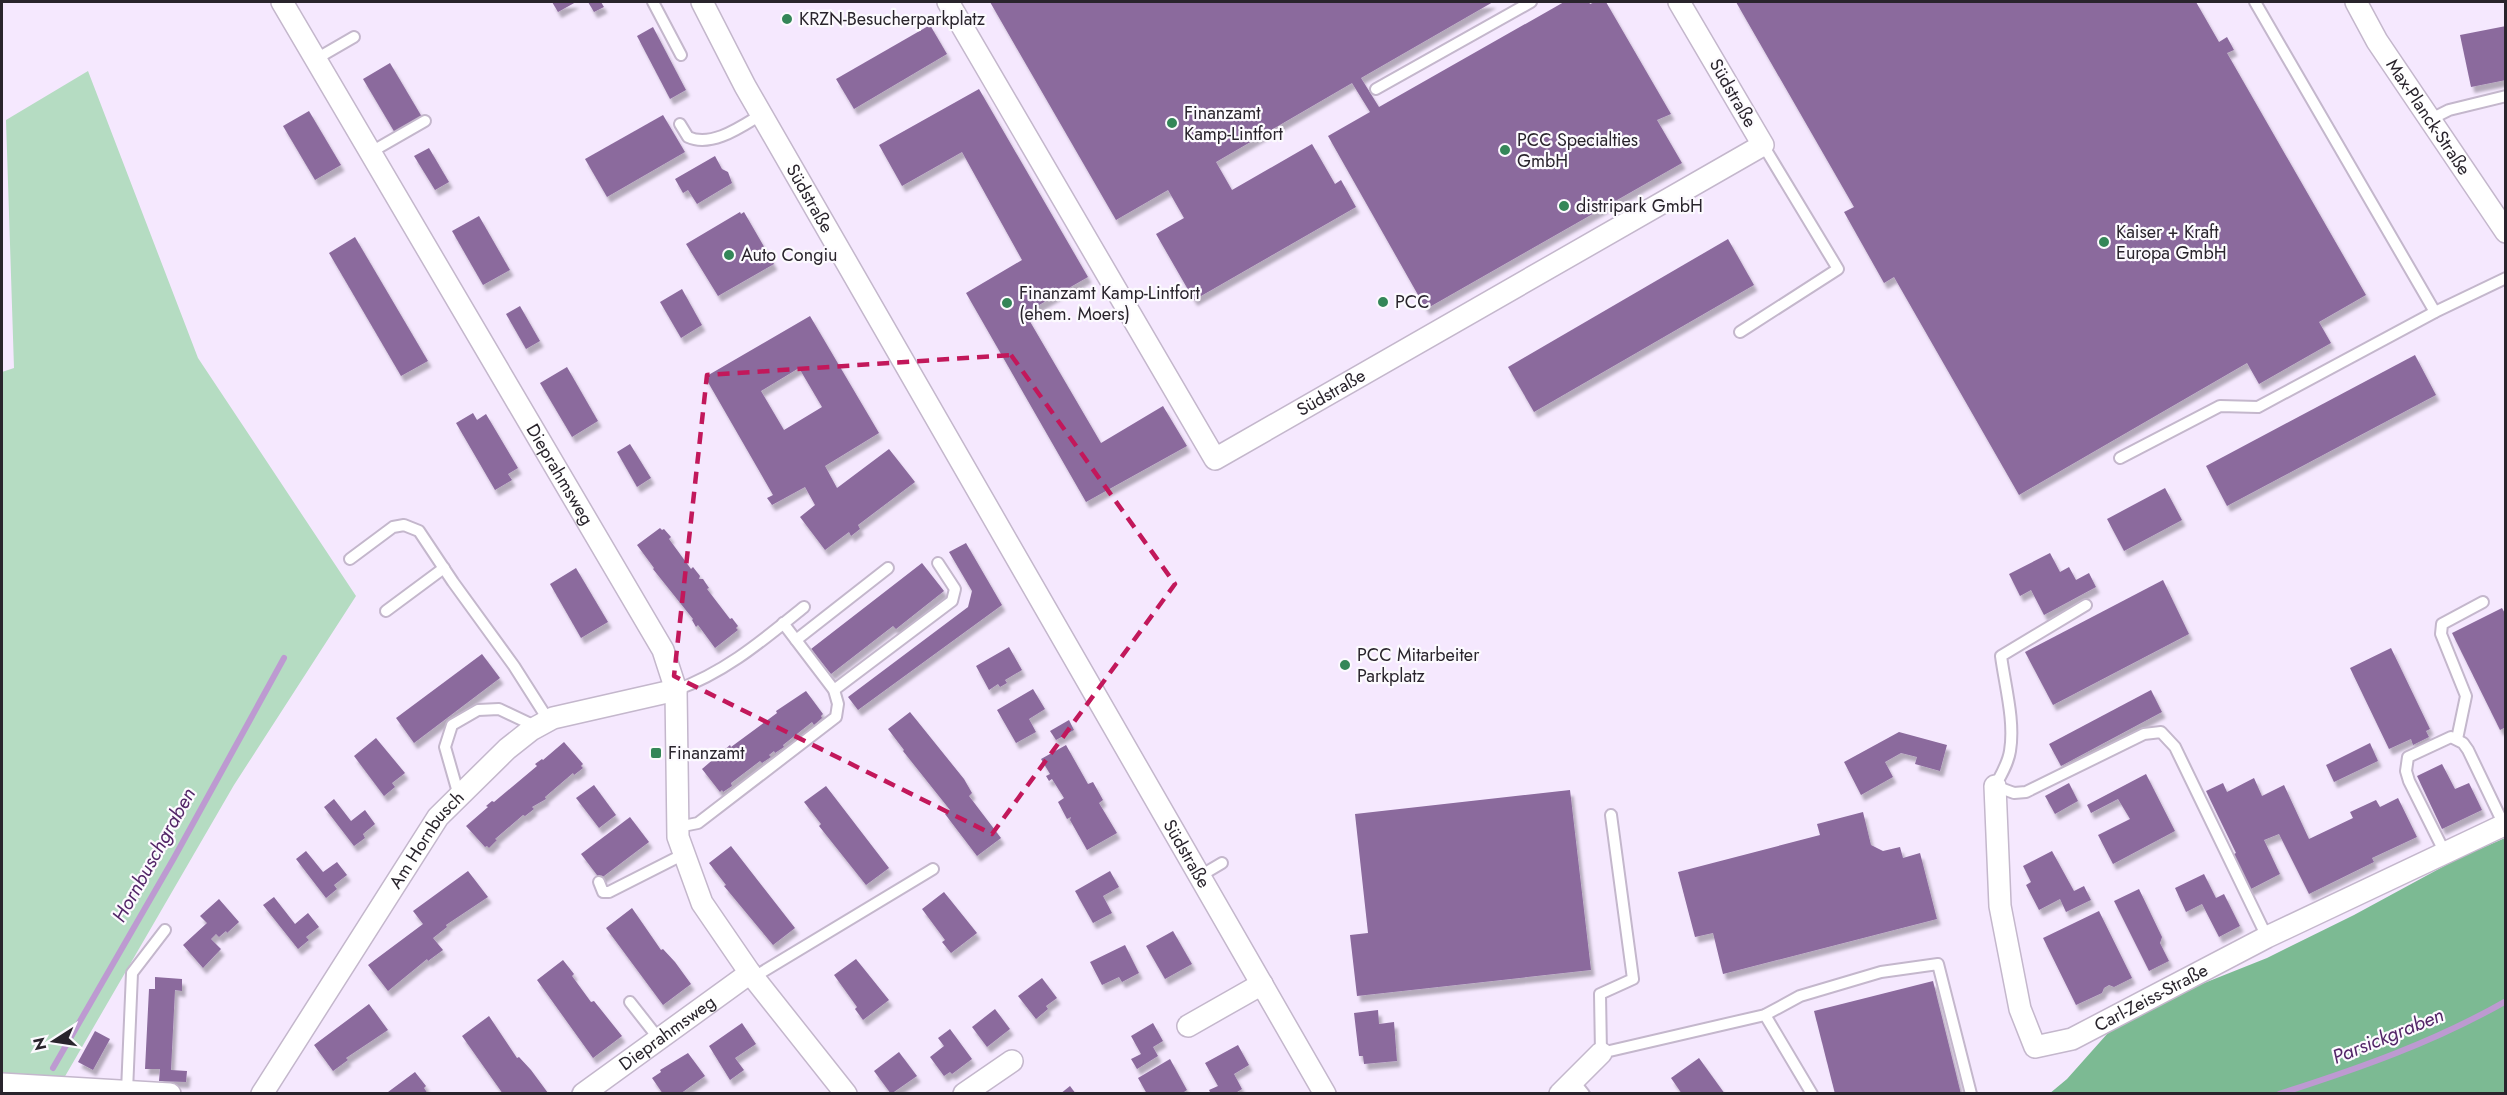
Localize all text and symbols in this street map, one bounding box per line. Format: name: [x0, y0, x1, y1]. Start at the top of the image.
place label: KRZN-Besucherparkplatz: [799, 6, 986, 32]
marker: KRZN-Besucherparkplatz: [780, 12, 794, 26]
street label: Südstraße: [1703, 54, 1763, 132]
street label: Max-Planck-Straße: [2380, 54, 2477, 180]
place label: Finanzamt Kamp-Lintfort: [1184, 100, 1284, 147]
marker: Finanzamt Kamp-Lintfort: [1165, 116, 1179, 130]
place label: PCC Specialties GmbH: [1517, 127, 1638, 174]
marker: PCC Specialties GmbH: [1498, 143, 1512, 157]
street label: Südstraße: [780, 159, 840, 238]
place label: distripark GmbH: [1576, 193, 1703, 219]
marker: distripark GmbH: [1557, 199, 1571, 213]
place label: Kaiser + Kraft Europa GmbH: [2116, 219, 2227, 266]
marker: Kaiser + Kraft Europa GmbH: [2097, 235, 2111, 249]
place label: Auto Congiu: [741, 242, 838, 268]
marker: Auto Congiu: [722, 248, 736, 262]
place label: Finanzamt Kamp-Lintfort (ehem. Moers): [1019, 280, 1201, 327]
place label: PCC: [1395, 289, 1430, 315]
marker: PCC: [1376, 295, 1390, 309]
marker: Finanzamt Kamp-Lintfort (ehem. Moers): [1000, 296, 1014, 310]
street label: Südstraße: [1292, 362, 1370, 423]
street label: Dieprahmsweg: [520, 419, 600, 530]
place label: PCC Mitarbeiter Parkplatz: [1357, 642, 1480, 689]
marker: PCC Mitarbeiter Parkplatz: [1338, 658, 1352, 672]
place label: Finanzamt: [668, 740, 745, 766]
marker: Finanzamt: [649, 746, 663, 760]
water label: Hornbuschgraben: [105, 782, 203, 928]
street label: Am Hornbusch: [383, 785, 470, 894]
street label: Südstraße: [1157, 814, 1217, 893]
street label: Carl-Zeiss-Straße: [2090, 957, 2213, 1038]
street label: Dieprahmsweg: [614, 989, 721, 1077]
water label: Parsickgraben: [2328, 1000, 2448, 1072]
north arrow: [24, 1011, 84, 1071]
text: N: [27, 1035, 52, 1053]

